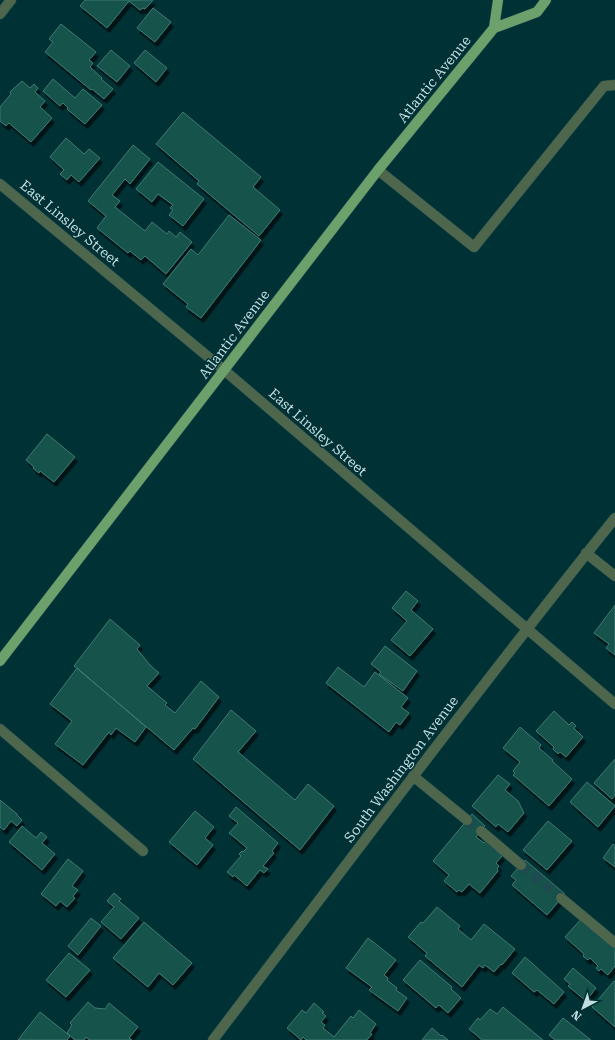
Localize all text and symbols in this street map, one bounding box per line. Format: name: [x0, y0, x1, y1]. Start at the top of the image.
street label: Atlantic Avenue: [394, 32, 474, 126]
street label: East Linsley Street: [17, 177, 123, 269]
street label: Atlantic Avenue: [195, 286, 273, 382]
street label: East Linsley Street: [266, 385, 370, 479]
street label: South Washington Avenue: [341, 692, 461, 845]
north arrow: [563, 988, 603, 1028]
text: N: [569, 1007, 584, 1023]

